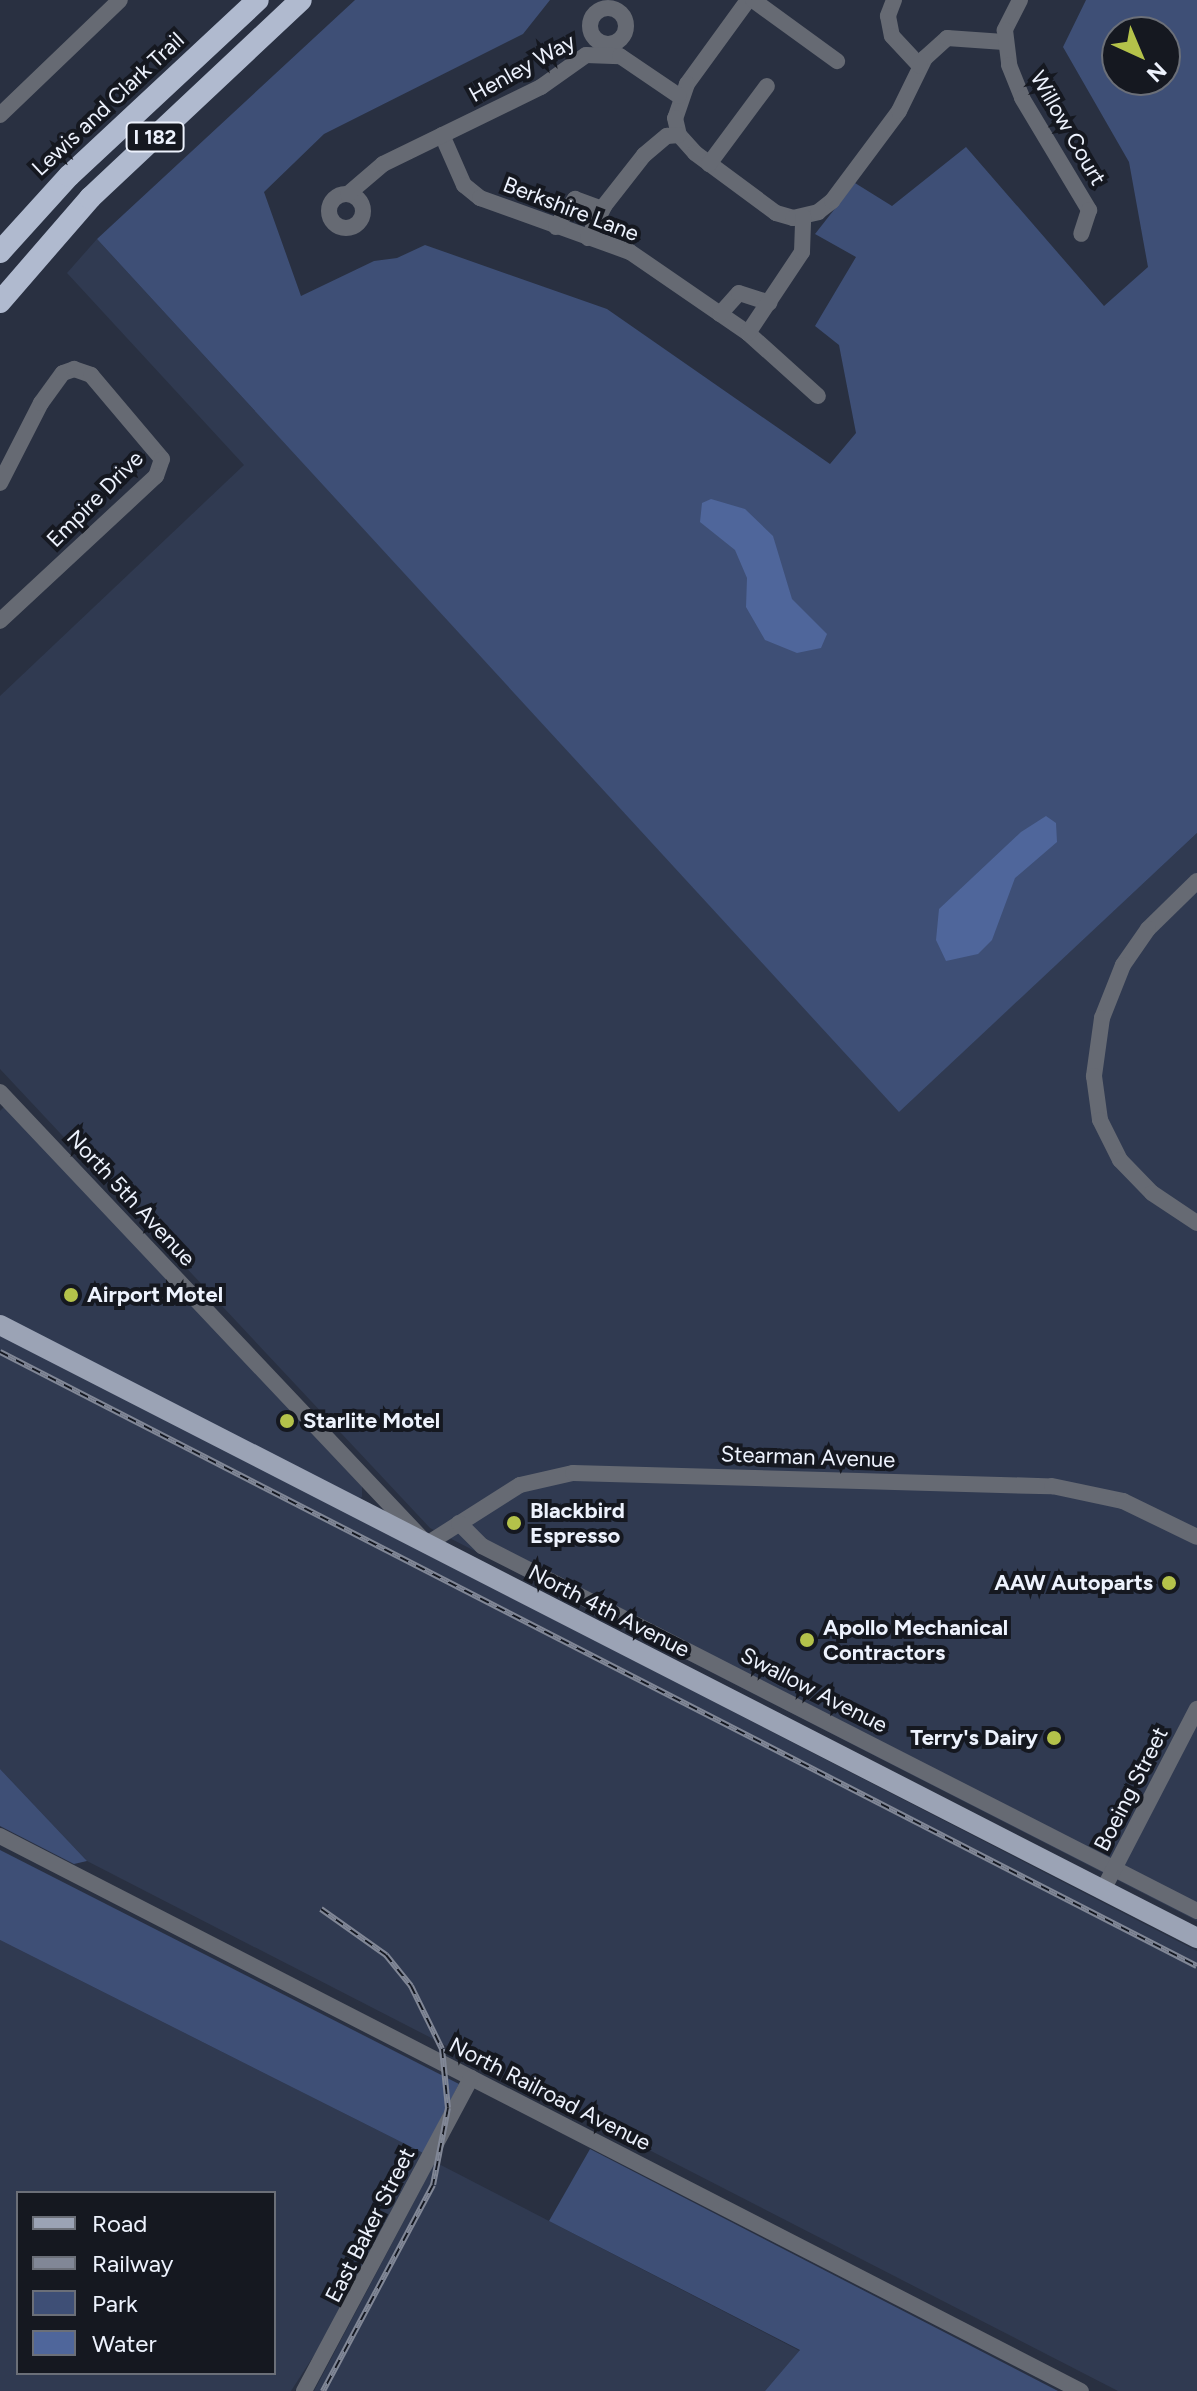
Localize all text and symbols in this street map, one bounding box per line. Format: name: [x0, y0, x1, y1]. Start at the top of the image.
north arrow: [1101, 16, 1181, 96]
street label: Lewis and Clark Trail: [27, 27, 189, 181]
street label: Henley Way: [464, 28, 580, 108]
text: N: [1141, 57, 1172, 88]
street label: Willow Court: [1025, 66, 1111, 190]
road number: I 182: [125, 121, 185, 153]
street label: Berkshire Lane: [500, 171, 642, 247]
street label: Empire Drive: [41, 445, 149, 553]
street label: North 5th Avenue: [61, 1125, 201, 1271]
place label: Airport Motel: [87, 1282, 223, 1308]
marker: Airport Motel: [62, 1286, 80, 1304]
place label: Starlite Motel: [303, 1408, 440, 1434]
marker: Starlite Motel: [278, 1412, 296, 1430]
street label: Stearman Avenue: [720, 1441, 896, 1473]
place label: Blackbird Espresso: [530, 1497, 625, 1548]
marker: Blackbird Espresso: [505, 1514, 523, 1532]
street label: North 4th Avenue: [524, 1559, 694, 1663]
place label: AAW Autoparts: [994, 1570, 1153, 1596]
marker: AAW Autoparts: [1160, 1574, 1178, 1592]
place label: Apollo Mechanical Contractors: [823, 1614, 1008, 1666]
marker: Apollo Mechanical Contractors: [798, 1631, 816, 1649]
street label: Swallow Avenue: [736, 1642, 892, 1738]
street label: Boeing Street: [1088, 1723, 1174, 1855]
place label: Terry's Dairy: [910, 1725, 1038, 1751]
marker: Terry's Dairy: [1045, 1729, 1063, 1747]
street label: North Railroad Avenue: [445, 2032, 655, 2156]
street label: East Baker Street: [320, 2143, 420, 2307]
legend: [16, 2191, 276, 2375]
text: Road: [92, 2209, 147, 2238]
text: Railway: [92, 2249, 173, 2278]
text: Park: [92, 2289, 138, 2318]
text: Water: [92, 2329, 157, 2358]

